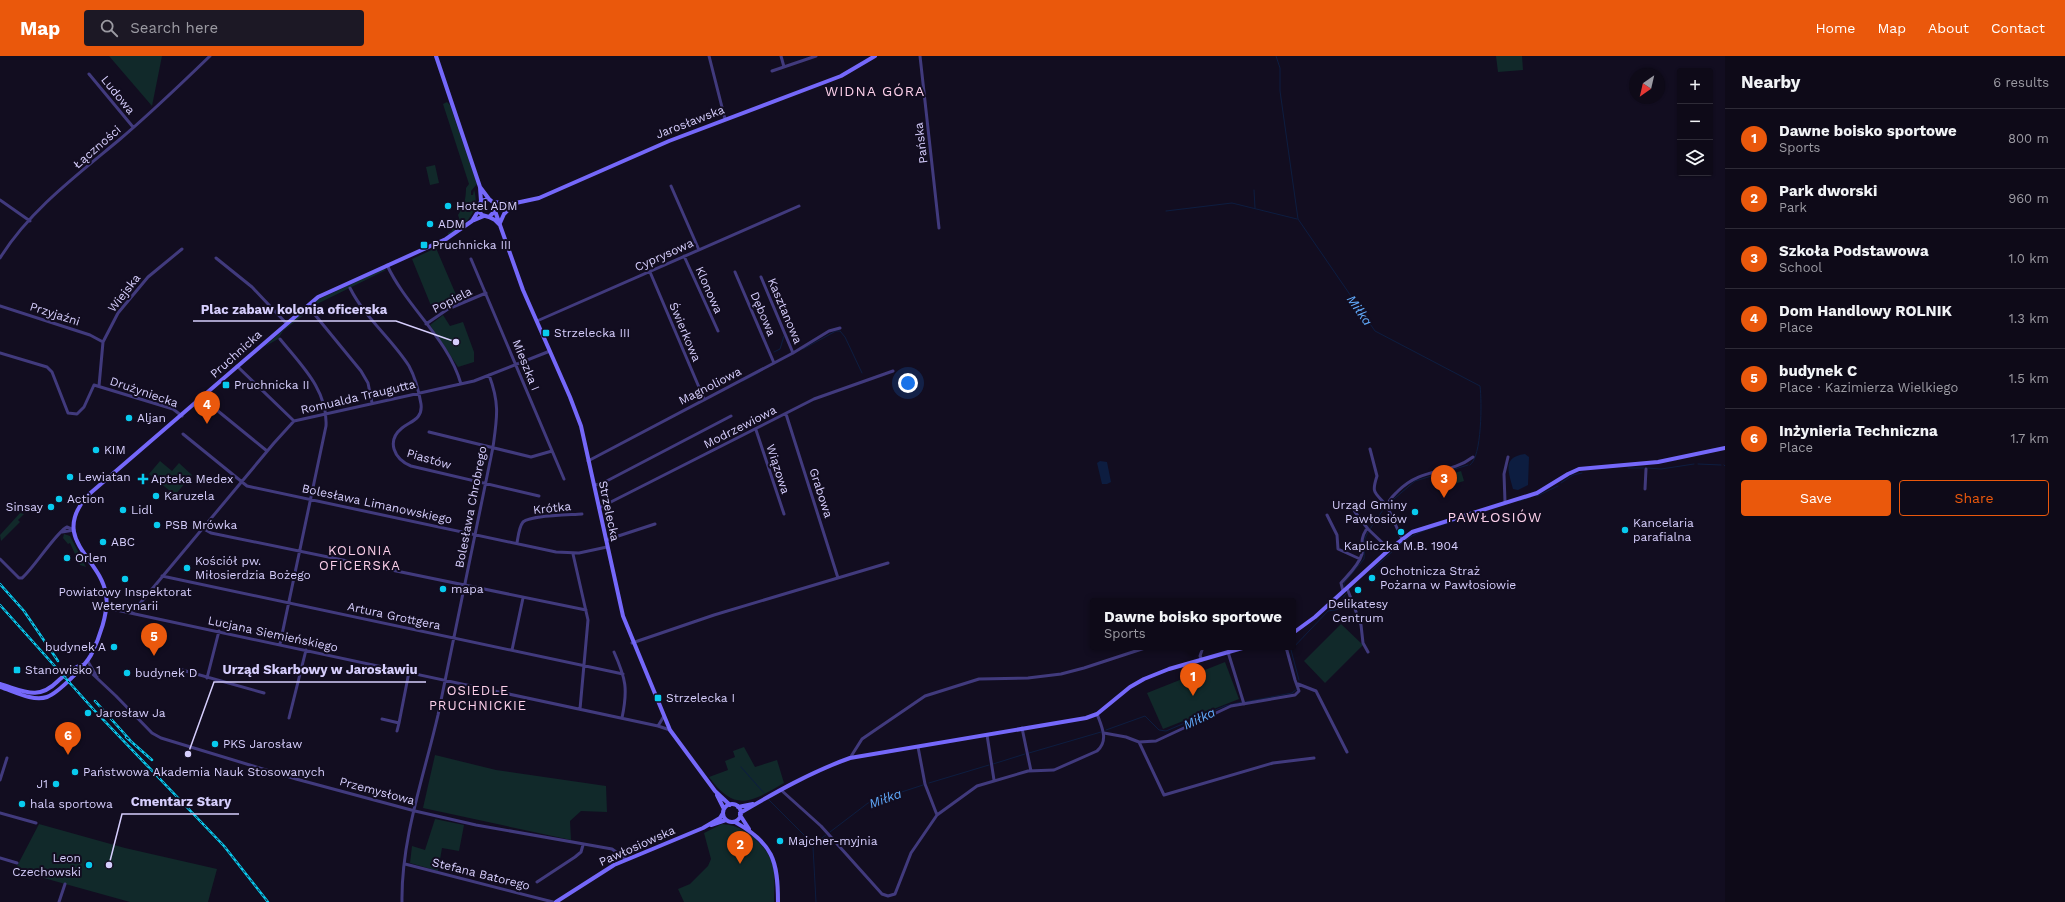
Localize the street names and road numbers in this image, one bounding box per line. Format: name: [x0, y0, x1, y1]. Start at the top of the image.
street label: Ludowa: [98, 73, 138, 117]
street label: Jarosławska: [654, 102, 727, 142]
street label: Pańska: [912, 121, 930, 164]
street label: Łączności: [70, 123, 124, 171]
street label: Cyprysowa: [632, 236, 696, 274]
street label: Klonowa: [692, 264, 726, 316]
street label: Wiejska: [105, 271, 143, 315]
street label: Kasztanowa: [765, 276, 805, 346]
street label: Popiela: [430, 284, 474, 316]
street label: Dębowa: [747, 290, 779, 338]
street label: Przyjaźni: [28, 299, 82, 329]
street label: Świerkowa: [666, 300, 704, 364]
street label: Pruchnicka: [207, 327, 265, 381]
street label: Mieszka I: [509, 337, 543, 393]
street label: Magnoliowa: [676, 364, 744, 408]
street label: Drużyniecka: [108, 374, 180, 410]
street label: Romualda Traugutta: [299, 377, 417, 417]
street label: Modrzewiowa: [701, 403, 779, 451]
street label: Wiązowa: [763, 442, 793, 496]
street label: Bolesława Chrobrego: [452, 445, 490, 569]
street label: Piastów: [405, 446, 453, 472]
street label: Grabowa: [806, 466, 836, 520]
street label: Strzelecka: [596, 479, 622, 543]
street label: Bolesława Limanowskiego: [301, 481, 453, 527]
street label: Krótka: [532, 499, 572, 517]
street label: Artura Grottgera: [346, 599, 442, 633]
street label: Lucjana Siemieńskiego: [207, 613, 339, 655]
street label: Przemysłowa: [338, 774, 416, 808]
street label: Pawłosiowska: [597, 823, 677, 869]
street label: Stefana Batorego: [430, 855, 532, 893]

